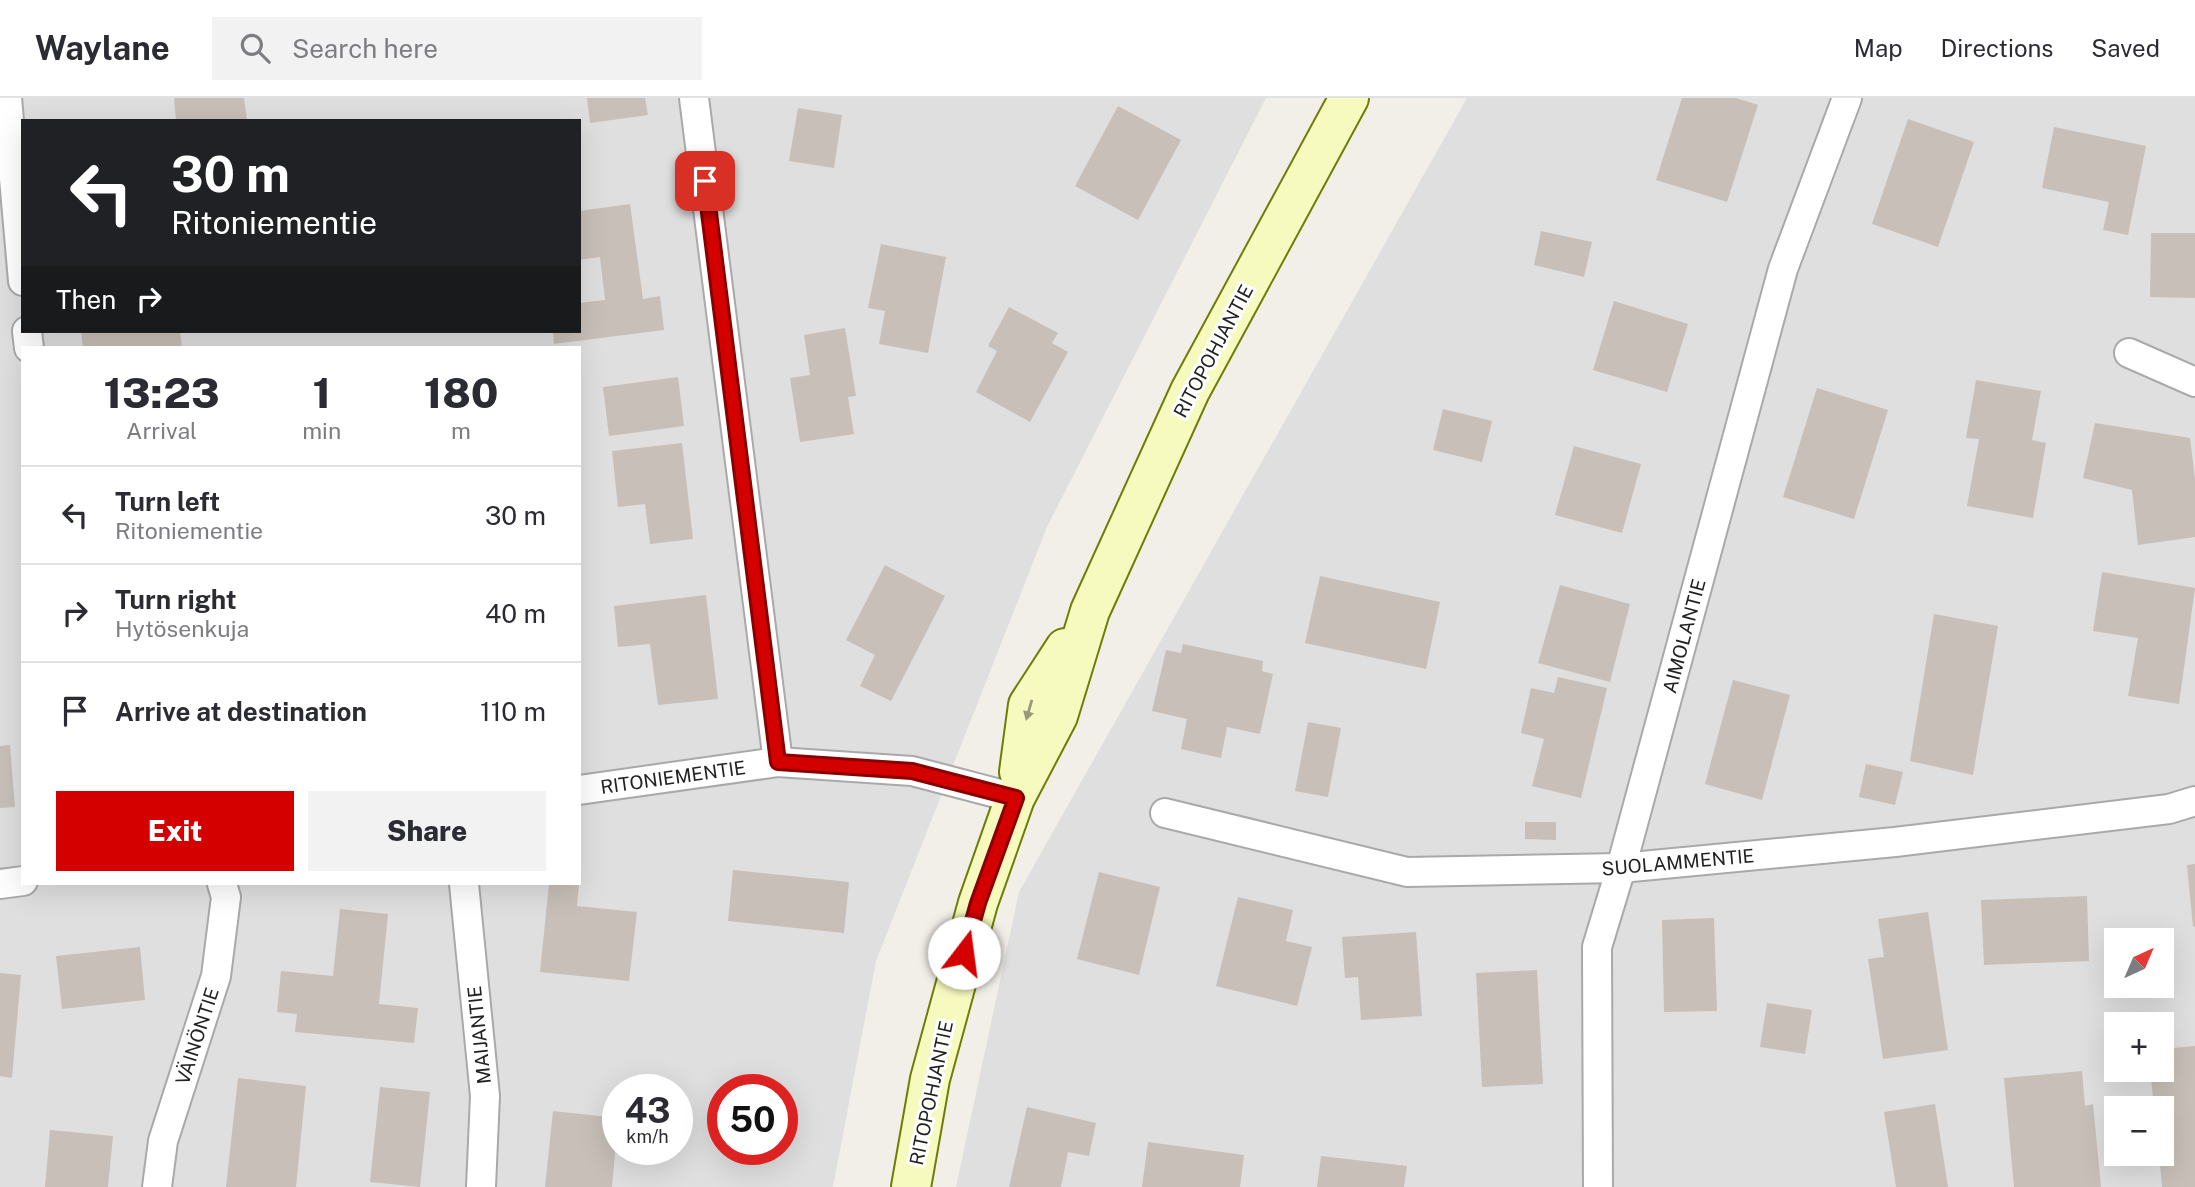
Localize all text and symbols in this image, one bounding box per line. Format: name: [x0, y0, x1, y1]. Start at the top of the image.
search box: [212, 17, 702, 80]
text: Waylane: [35, 29, 170, 67]
icon: search: [236, 29, 274, 67]
text: Search here: [292, 33, 438, 64]
text: Map: [1854, 34, 1903, 62]
text: Directions: [1941, 34, 2053, 62]
text: Saved: [2091, 34, 2160, 62]
text: 30 m: [171, 145, 290, 203]
icon: left: [56, 147, 147, 238]
pin: [675, 151, 735, 211]
icon: arrive: [686, 162, 724, 200]
text: Ritoniementie: [171, 204, 377, 241]
icon: right: [130, 280, 168, 318]
street label: RITOPOHJANTIE: [1169, 281, 1257, 421]
text: Then: [56, 284, 116, 315]
text: 13:23: [104, 368, 220, 417]
text: 1: [312, 368, 331, 417]
text: 180: [424, 368, 498, 417]
text: Arrival: [126, 417, 197, 444]
text: min: [302, 417, 341, 444]
text: m: [451, 417, 471, 444]
text: Turn left: [115, 486, 220, 517]
icon: left: [56, 496, 94, 534]
text: 30 m: [485, 500, 546, 531]
text: Ritoniementie: [115, 517, 263, 544]
street label: AIMOLANTIE: [1658, 577, 1710, 695]
text: Turn right: [115, 584, 237, 615]
icon: right: [56, 594, 94, 632]
text: 40 m: [485, 598, 546, 629]
text: Hytösenkuja: [115, 615, 249, 642]
icon: arrive: [56, 692, 94, 730]
text: Arrive at destination: [115, 696, 367, 727]
text: 110 m: [480, 696, 546, 727]
one-way arrow: [1023, 700, 1034, 722]
street label: RITONIEMENTIE: [599, 756, 747, 798]
button: Exit: [56, 791, 294, 871]
button: Share: [308, 791, 546, 871]
street label: SUOLAMMENTIE: [1601, 844, 1755, 880]
position arrow: [927, 916, 1001, 990]
north arrow: [2104, 928, 2174, 998]
map controls: [2104, 928, 2174, 1166]
street label: VÄINÖNTIE: [171, 985, 223, 1087]
street label: MAIJANTIE: [463, 985, 495, 1085]
button: +: [2104, 1012, 2174, 1082]
street label: RITOPOHJANTIE: [905, 1019, 957, 1167]
speed limit sign: 50: [707, 1074, 798, 1165]
text: 43: [624, 1090, 671, 1131]
button: −: [2104, 1096, 2174, 1166]
text: km/h: [626, 1126, 669, 1147]

